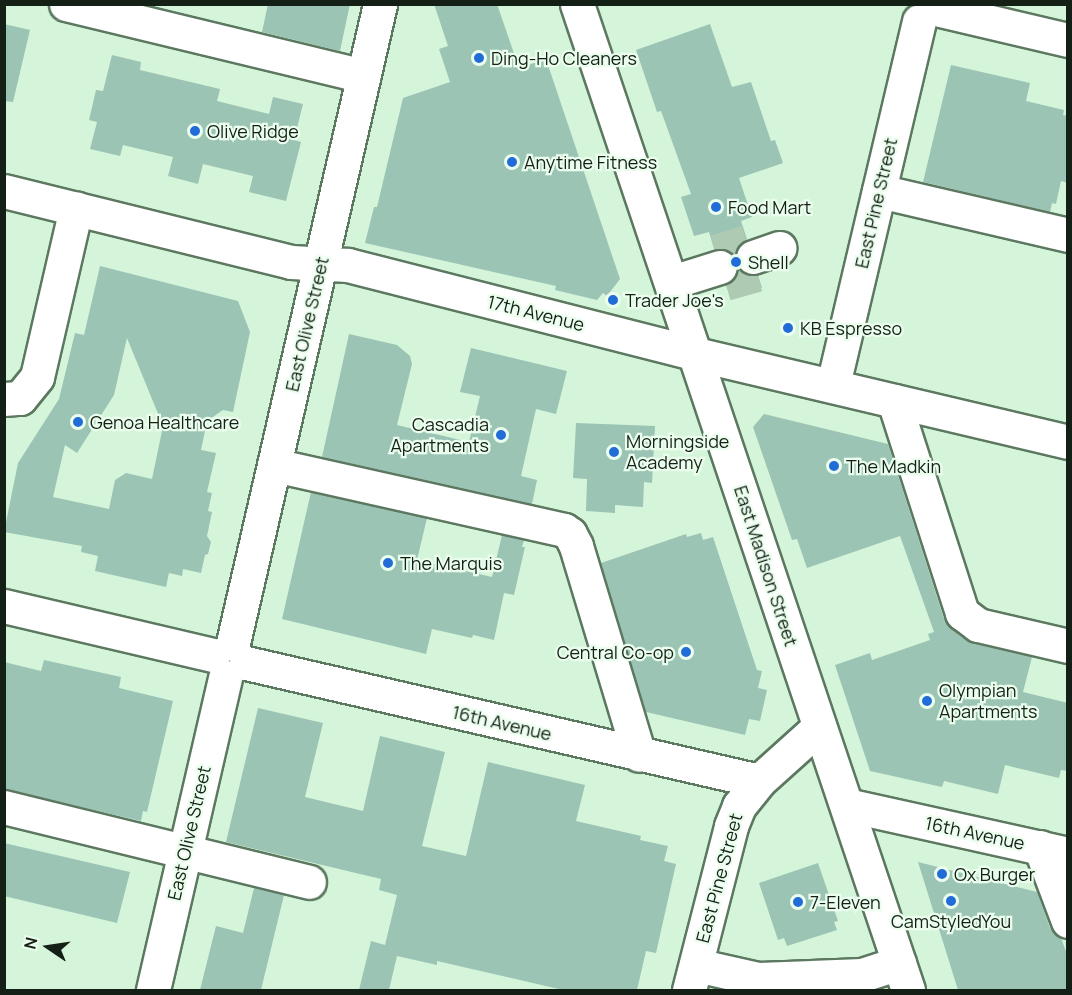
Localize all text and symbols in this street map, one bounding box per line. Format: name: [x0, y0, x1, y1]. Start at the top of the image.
place label: Ding-Ho Cleaners: [491, 47, 637, 69]
marker: Ding-Ho Cleaners: [472, 51, 486, 65]
place label: Olive Ridge: [207, 120, 299, 142]
marker: Olive Ridge: [188, 124, 202, 138]
street label: East Pine Street: [850, 136, 902, 270]
place label: Anytime Fitness: [524, 151, 657, 173]
marker: Anytime Fitness: [505, 155, 519, 169]
place label: Food Mart: [728, 196, 811, 218]
marker: Food Mart: [709, 200, 723, 214]
place label: Shell: [748, 251, 789, 273]
street label: East Olive Street: [281, 254, 333, 394]
marker: Shell: [729, 255, 743, 269]
place label: Trader Joe's: [625, 289, 724, 311]
street label: 17th Avenue: [485, 291, 587, 335]
marker: Trader Joe's: [606, 293, 620, 307]
place label: KB Espresso: [800, 317, 902, 339]
marker: KB Espresso: [781, 321, 795, 335]
place label: Genoa Healthcare: [90, 411, 239, 433]
place label: Cascadia Apartments: [390, 414, 489, 456]
marker: Genoa Healthcare: [71, 415, 85, 429]
marker: Cascadia Apartments: [494, 428, 508, 442]
place label: Morningside Academy: [626, 431, 729, 474]
marker: Morningside Academy: [607, 445, 621, 459]
place label: The Madkin: [846, 455, 941, 477]
marker: The Madkin: [827, 459, 841, 473]
street label: East Madison Street: [730, 483, 802, 649]
place label: The Marquis: [400, 552, 502, 574]
marker: The Marquis: [381, 556, 395, 570]
place label: Central Co-op: [557, 641, 674, 663]
marker: Central Co-op: [679, 645, 693, 659]
place label: Olympian Apartments: [939, 680, 1038, 722]
marker: Olympian Apartments: [920, 694, 934, 708]
street label: 16th Avenue: [450, 701, 554, 745]
street label: East Olive Street: [163, 763, 215, 903]
street label: East Pine Street: [691, 811, 747, 945]
street label: 16th Avenue: [923, 812, 1027, 854]
place label: Ox Burger: [954, 863, 1035, 885]
marker: Ox Burger: [935, 867, 949, 881]
place label: 7-Eleven: [810, 891, 881, 913]
marker: CamStyledYou: [944, 894, 958, 908]
marker: 7-Eleven: [791, 895, 805, 909]
place label: CamStyledYou: [891, 910, 1011, 932]
north arrow: [18, 917, 78, 977]
text: N: [18, 935, 42, 951]

